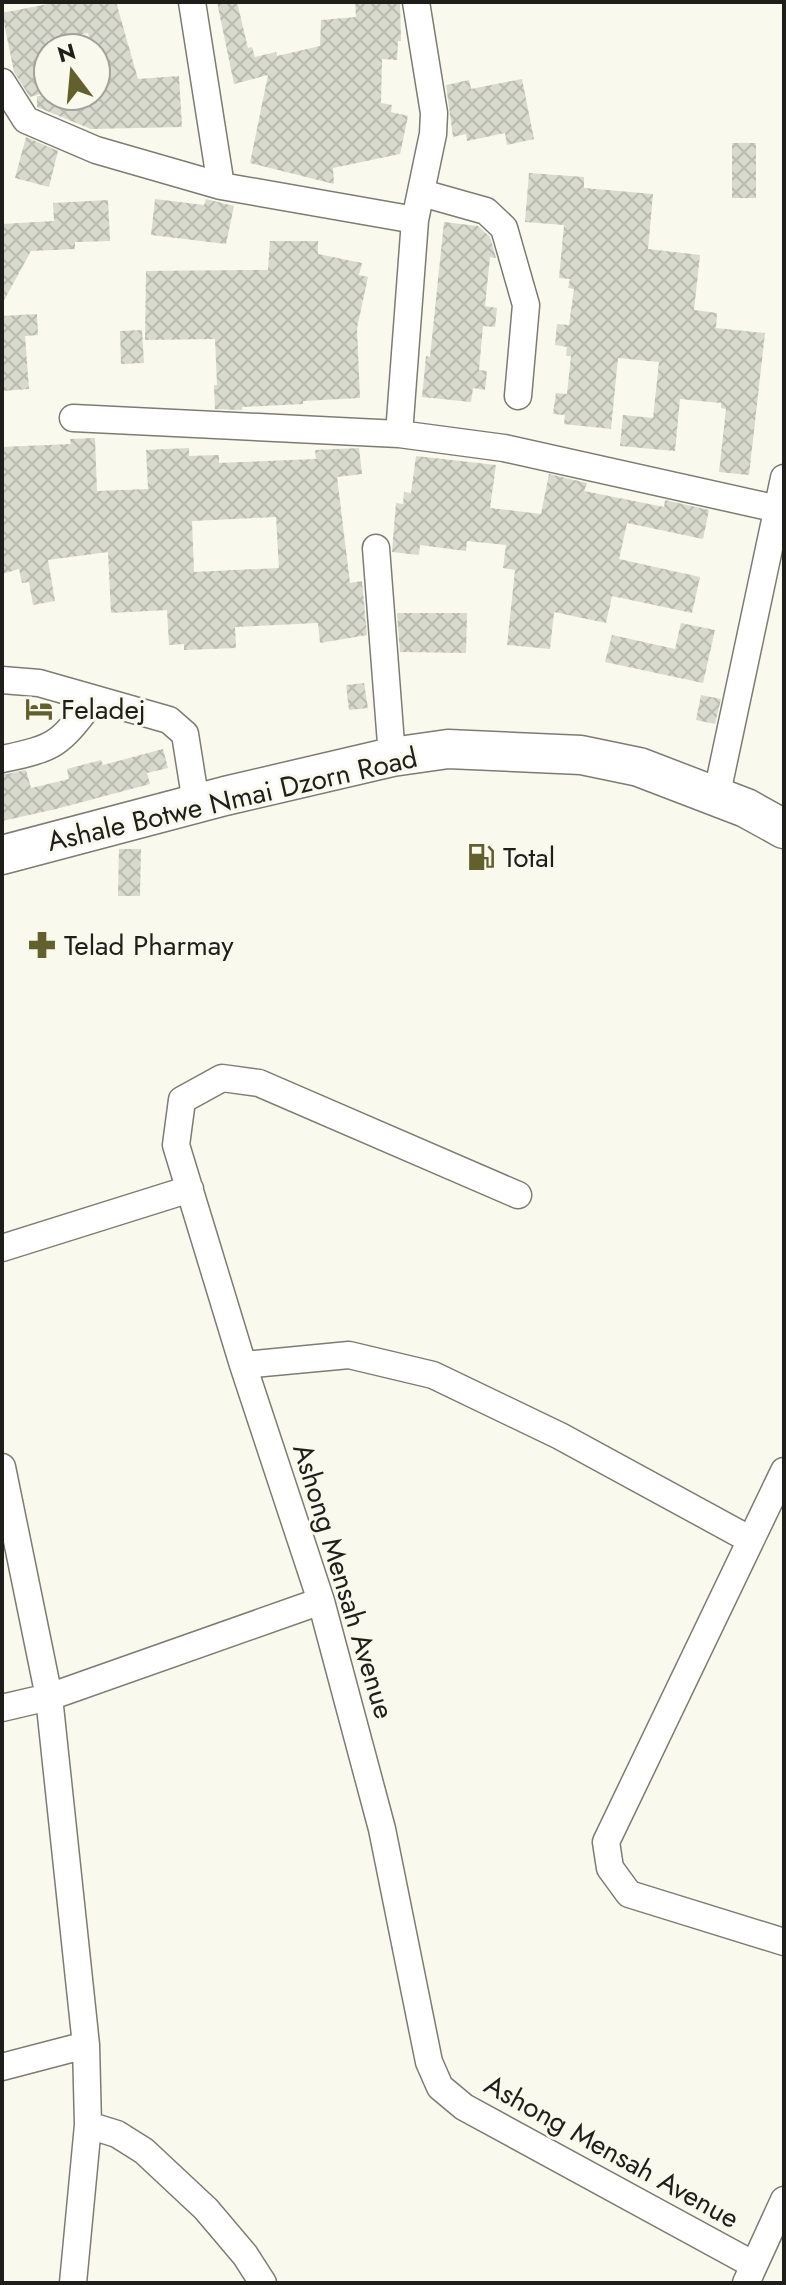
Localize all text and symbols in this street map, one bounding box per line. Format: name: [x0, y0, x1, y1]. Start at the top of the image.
north arrow: [32, 32, 112, 112]
text: N: [54, 35, 79, 71]
place label: Feladej: [61, 689, 146, 730]
hotel icon: Feladej: [24, 694, 54, 724]
street label: Ashale Botwe Nmai Dzorn Road: [43, 737, 421, 862]
place label: Total: [503, 837, 555, 878]
fuel station icon: Total: [466, 842, 496, 872]
place label: Telad Pharmay: [64, 925, 234, 966]
pharmacy icon: Telad Pharmay: [27, 930, 57, 960]
street label: Ashong Mensah Avenue: [282, 1439, 405, 1724]
street label: Ashong Mensah Avenue: [477, 2064, 747, 2239]

